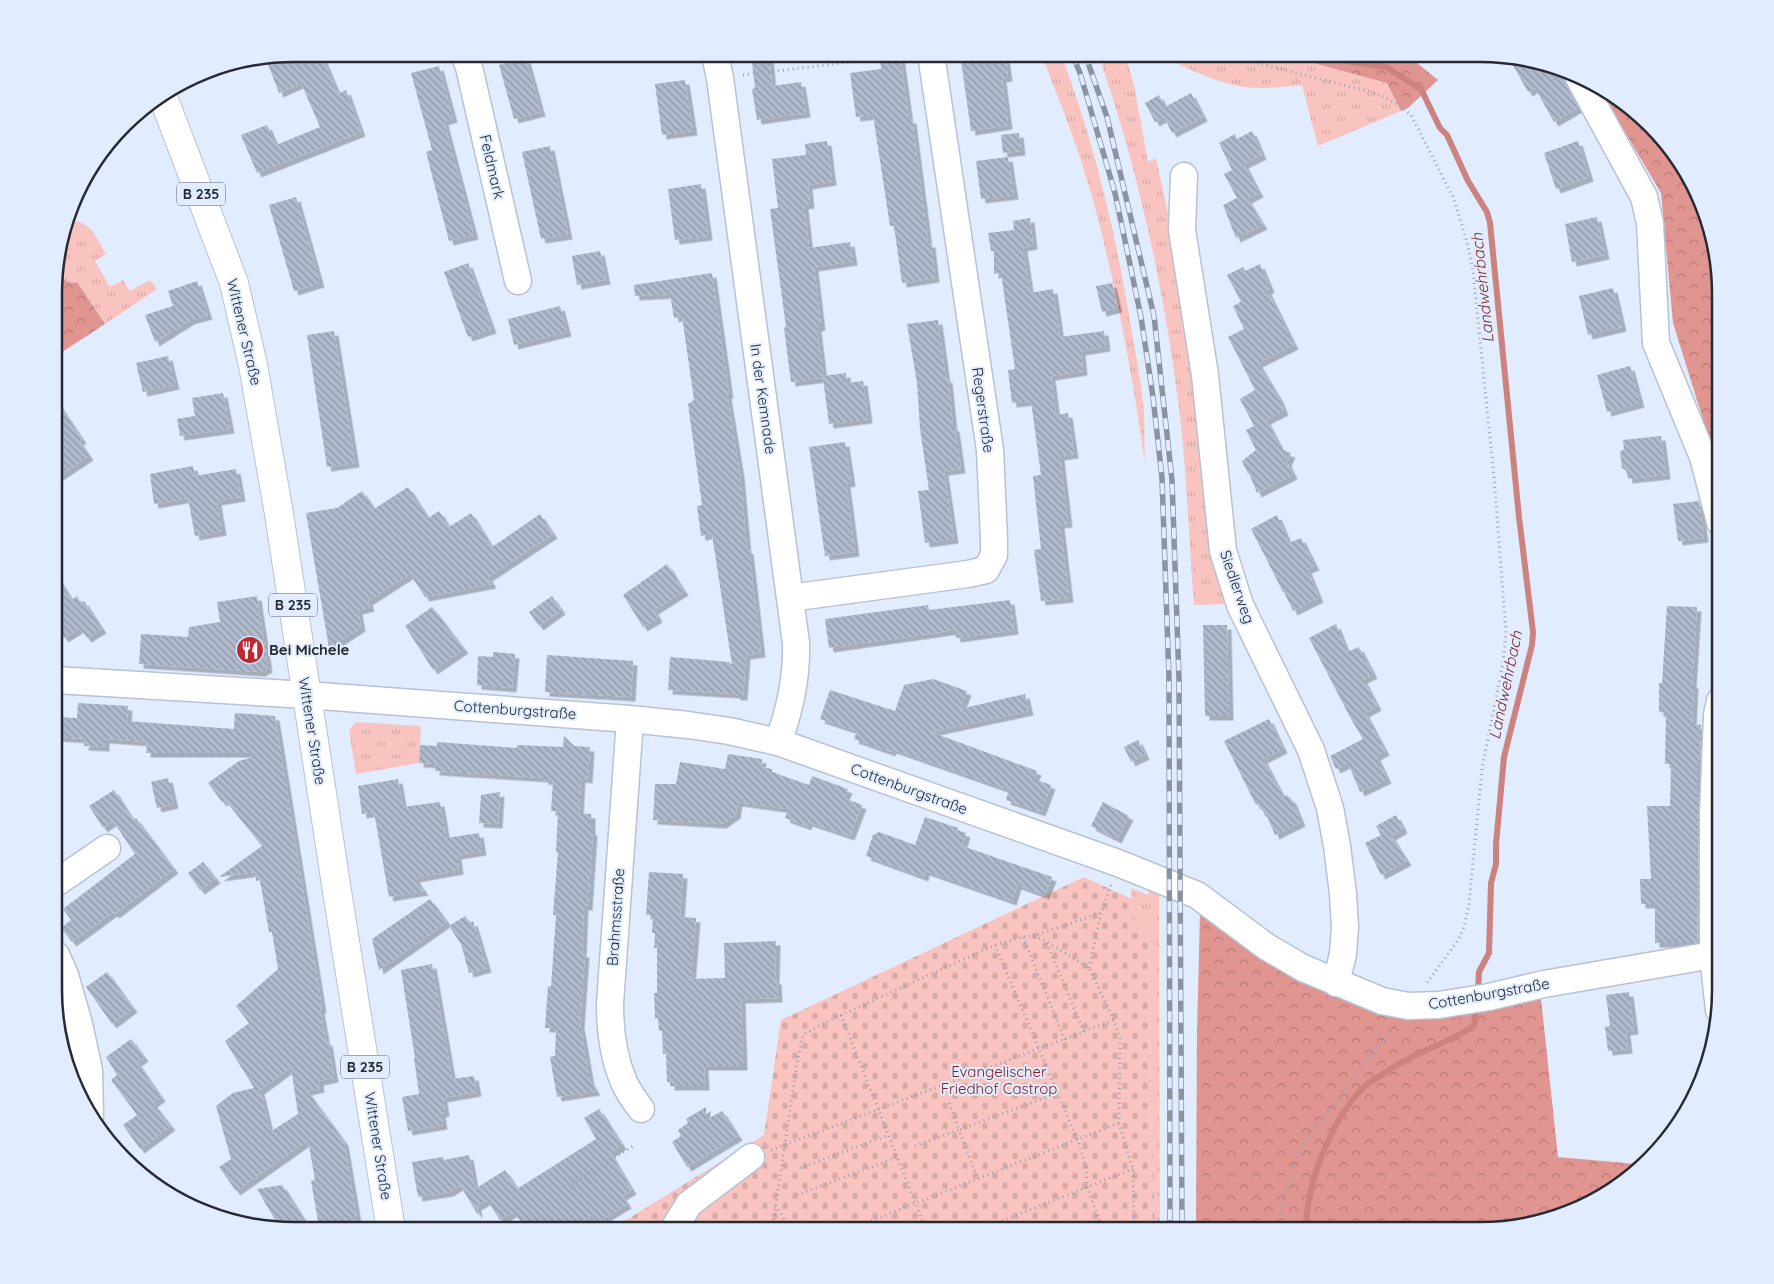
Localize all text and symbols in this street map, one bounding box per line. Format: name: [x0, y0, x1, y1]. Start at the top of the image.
street label: Feldmark: [476, 133, 509, 201]
road number: B 235: [177, 182, 225, 205]
water label: Landwehrbach: [1466, 231, 1498, 344]
street label: Wittener Straße: [223, 277, 266, 387]
street label: In der Kemnade: [746, 343, 781, 455]
street label: Regerstraße: [968, 366, 999, 454]
street label: Siedlerweg: [1216, 548, 1259, 626]
road number: B 235: [269, 594, 317, 616]
water label: Landwehrbach: [1484, 628, 1526, 741]
restaurant icon: Bei Michele: [235, 635, 265, 665]
place label: Bei Michele: [269, 640, 350, 659]
street label: Wittener Straße: [295, 676, 330, 786]
street label: Cottenburgstraße: [453, 696, 577, 723]
street label: Cottenburgstraße: [848, 759, 970, 818]
street label: Brahmsstraße: [603, 867, 628, 967]
street label: Cottenburgstraße: [1427, 973, 1551, 1014]
road number: B 235: [341, 1056, 389, 1078]
park label: Evangelischer Friedhof Castrop: [941, 1062, 1057, 1098]
street label: Wittener Straße: [361, 1091, 396, 1201]

